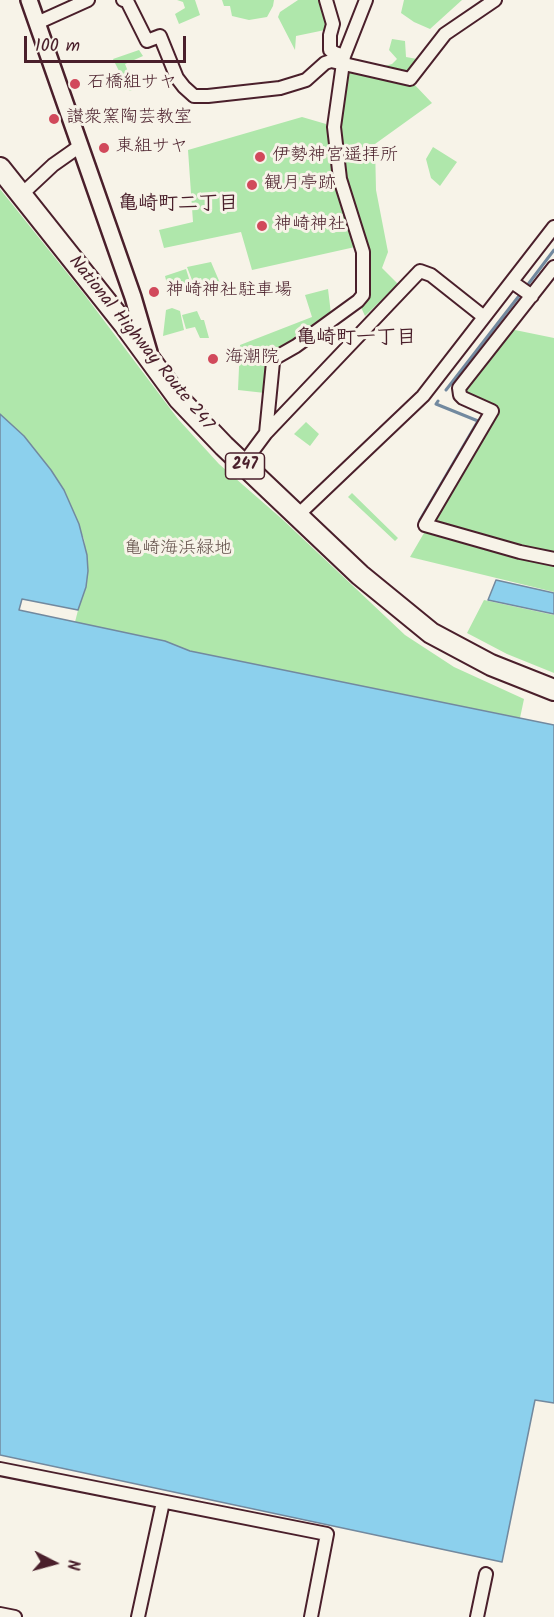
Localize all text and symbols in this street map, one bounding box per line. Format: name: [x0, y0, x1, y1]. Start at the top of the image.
scale bar: [27, 24, 189, 62]
text: 100 m: [35, 32, 80, 61]
place label: 石橋組サヤ: [87, 73, 177, 95]
marker: 石橋組サヤ: [68, 77, 82, 91]
place label: 讃衆窯陶芸教室: [66, 108, 192, 130]
marker: 讃衆窯陶芸教室: [47, 112, 61, 126]
place label: 東組サヤ: [116, 137, 188, 159]
marker: 東組サヤ: [97, 141, 111, 155]
place label: 伊勢神宮遥拝所: [272, 146, 398, 168]
marker: 伊勢神宮遥拝所: [253, 150, 267, 164]
place label: 観月亭跡: [264, 174, 336, 196]
marker: 観月亭跡: [245, 178, 259, 192]
district label: 亀崎町二丁目: [118, 194, 238, 218]
place label: 神崎神社: [274, 215, 346, 237]
marker: 神崎神社: [255, 219, 269, 233]
street label: National Highway Route 247: [63, 252, 217, 436]
place label: 神崎神社駐車場: [166, 281, 292, 303]
marker: 神崎神社駐車場: [147, 285, 161, 299]
district label: 亀崎町一丁目: [296, 328, 416, 352]
place label: 海潮院: [225, 348, 279, 370]
marker: 海潮院: [206, 352, 220, 366]
road number: 247: [226, 453, 264, 479]
park label: 亀崎海浜緑地: [124, 539, 232, 561]
north arrow: [24, 1533, 84, 1593]
text: N: [59, 1559, 85, 1571]

